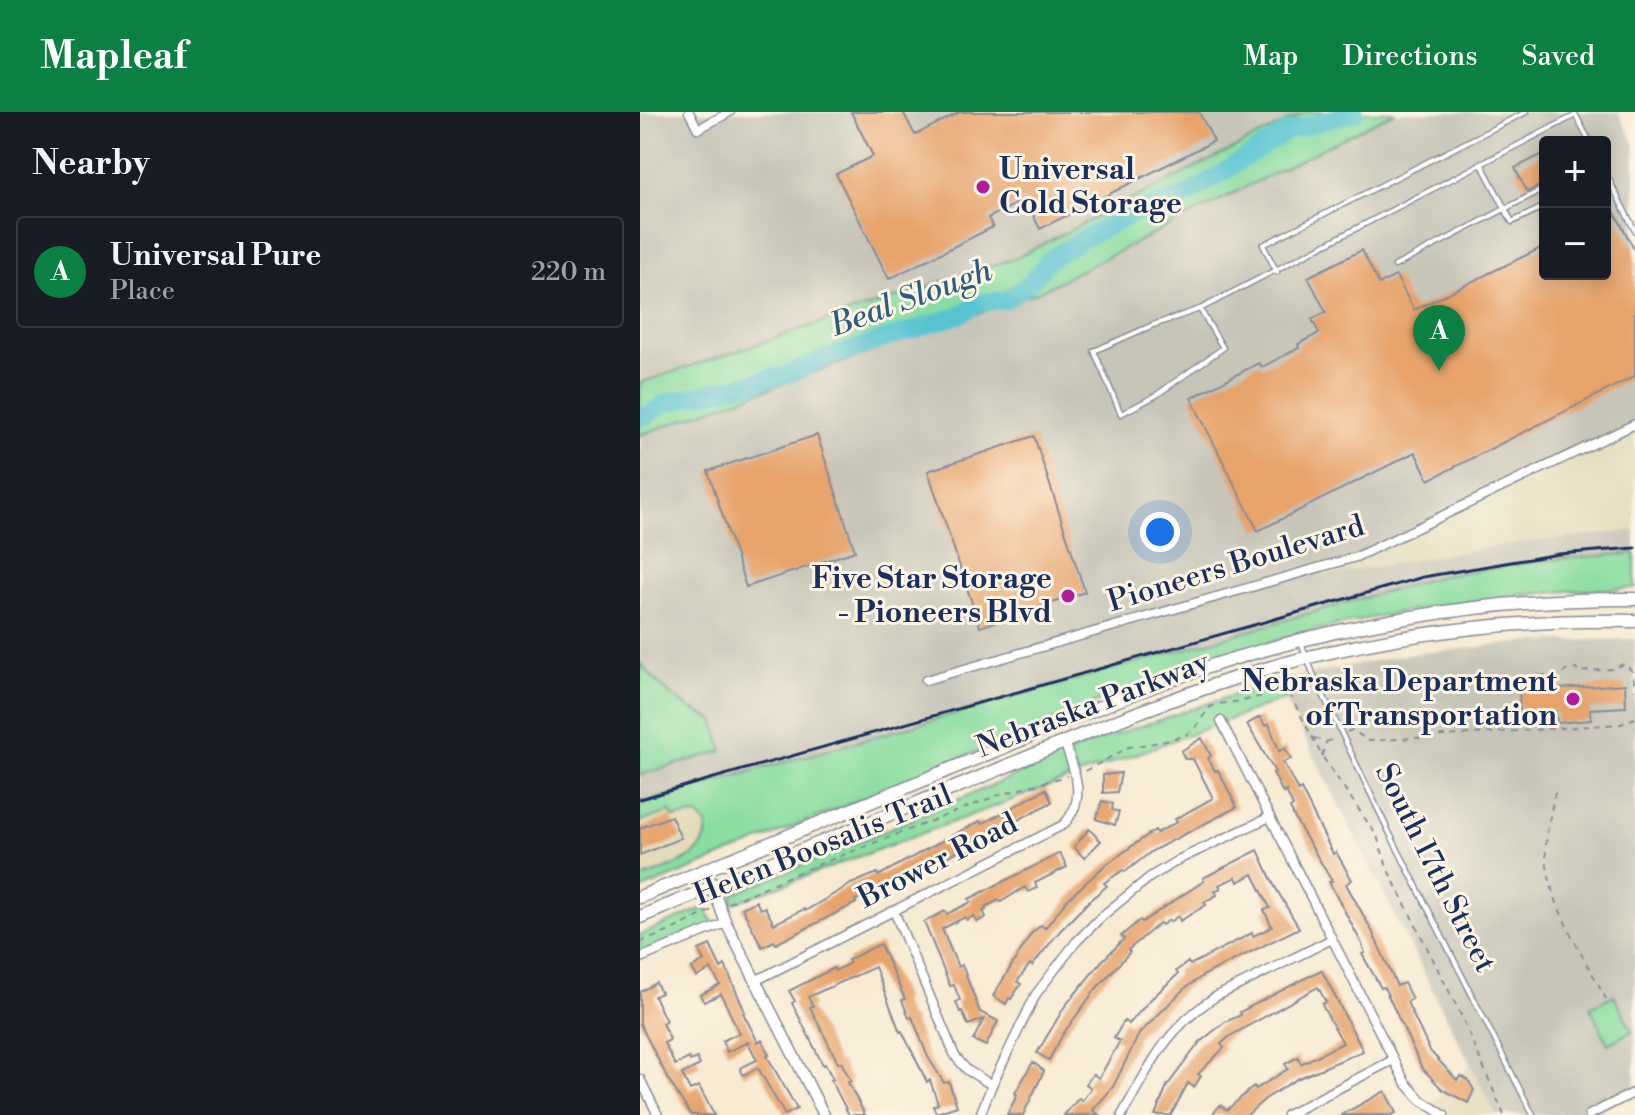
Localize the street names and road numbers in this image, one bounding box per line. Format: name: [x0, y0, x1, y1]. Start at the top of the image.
street label: Pioneers Boulevard: [1103, 507, 1369, 621]
street label: Nebraska Parkway: [971, 643, 1215, 767]
street label: South 17th Street: [1366, 757, 1504, 979]
street label: Helen Boosalis Trail: [688, 776, 958, 914]
street label: Brower Road: [851, 804, 1024, 918]

